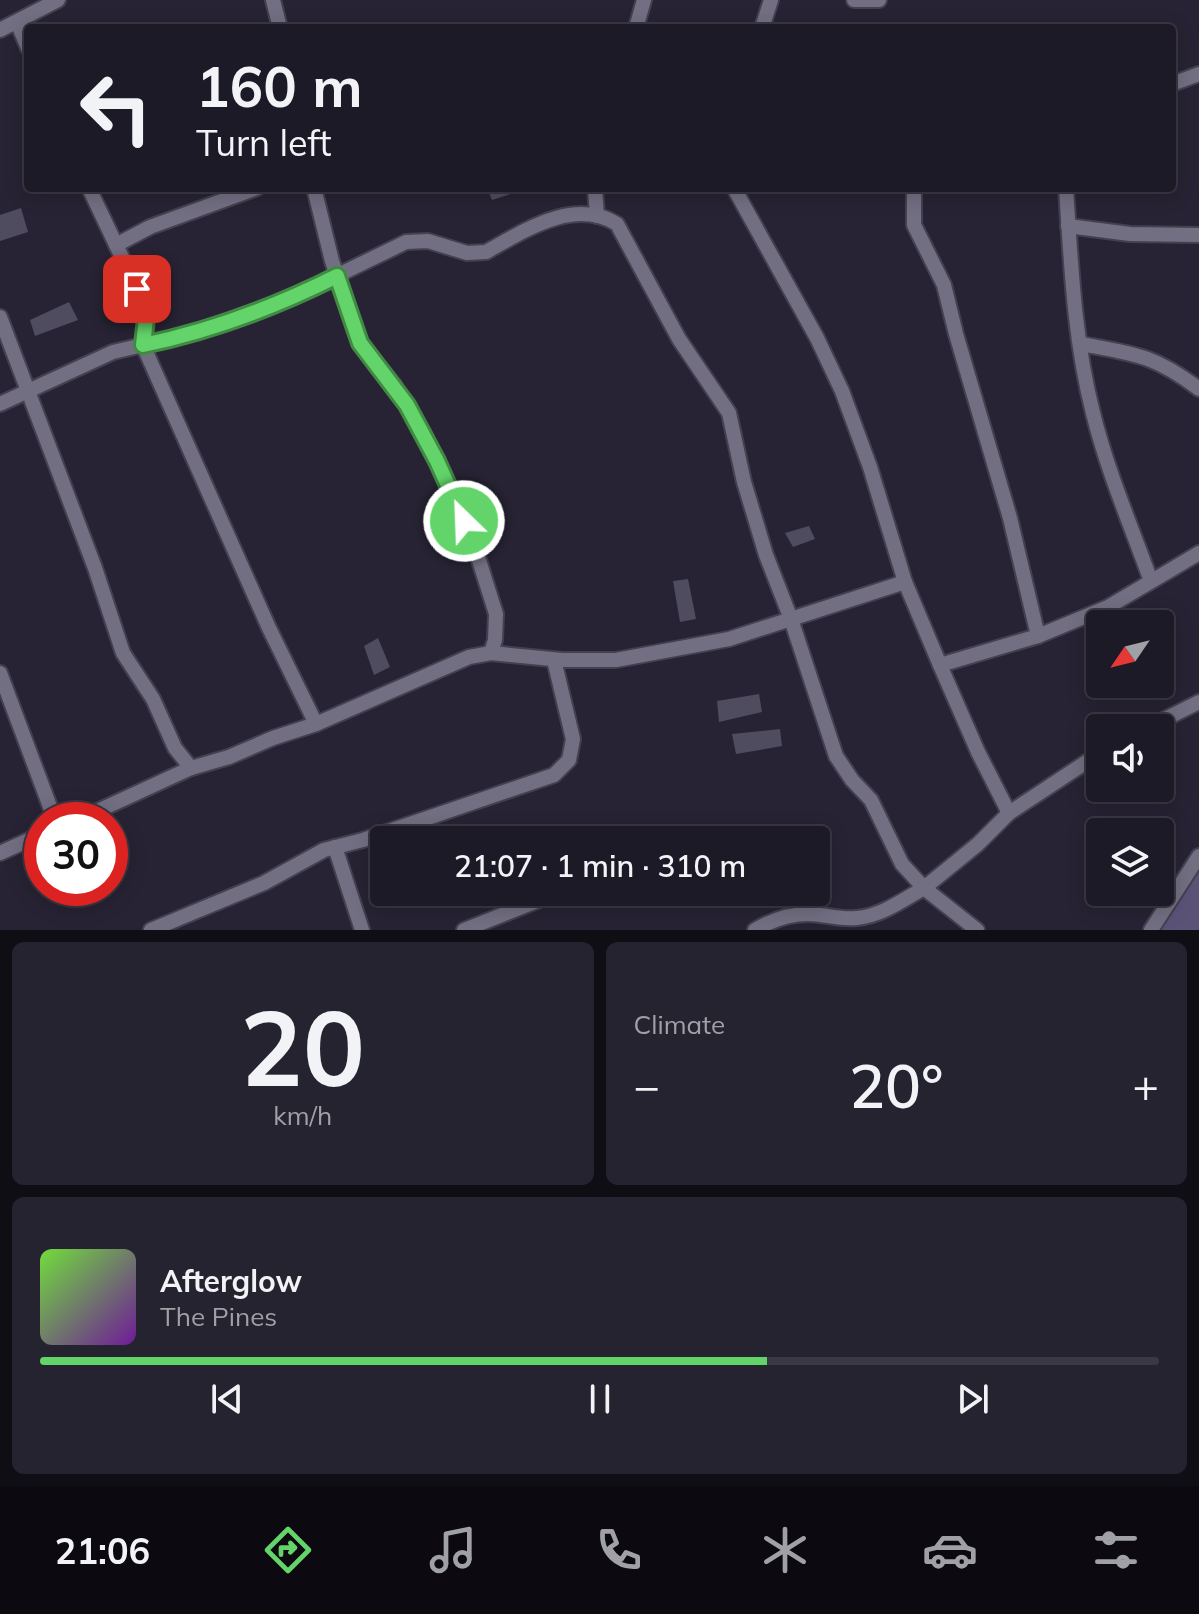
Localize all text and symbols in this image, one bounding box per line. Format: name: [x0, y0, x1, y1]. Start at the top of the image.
text: 160 m: [196, 51, 363, 121]
icon: left: [64, 56, 168, 160]
text: Turn left: [196, 120, 332, 165]
pin: [103, 255, 171, 323]
icon: arrive: [115, 267, 159, 311]
position arrow: [422, 479, 506, 563]
north arrow: [1086, 610, 1174, 698]
map controls: [1086, 610, 1174, 906]
button: sound: [1086, 714, 1174, 802]
speed limit sign: 30: [24, 802, 128, 906]
button: layers: [1086, 818, 1174, 906]
text: 21:07 · 1 min · 310 m: [454, 847, 746, 885]
text: 20: [240, 981, 365, 1112]
text: Climate: [634, 1008, 725, 1041]
text: 20°: [849, 1048, 944, 1123]
text: −: [634, 1058, 660, 1113]
text: +: [1133, 1058, 1159, 1113]
text: km/h: [273, 1099, 332, 1132]
text: Afterglow: [160, 1262, 302, 1300]
text: The Pines: [160, 1300, 277, 1333]
icon: previous: [205, 1377, 249, 1421]
icon: pause: [578, 1377, 622, 1421]
icon: next: [951, 1377, 995, 1421]
icon: directions: [260, 1522, 316, 1578]
icon: music: [425, 1522, 481, 1578]
icon: phone: [591, 1522, 647, 1578]
icon: climate: [757, 1522, 813, 1578]
icon: car: [922, 1522, 978, 1578]
icon: filters: [1088, 1522, 1144, 1578]
text: 21:06: [55, 1528, 150, 1573]

